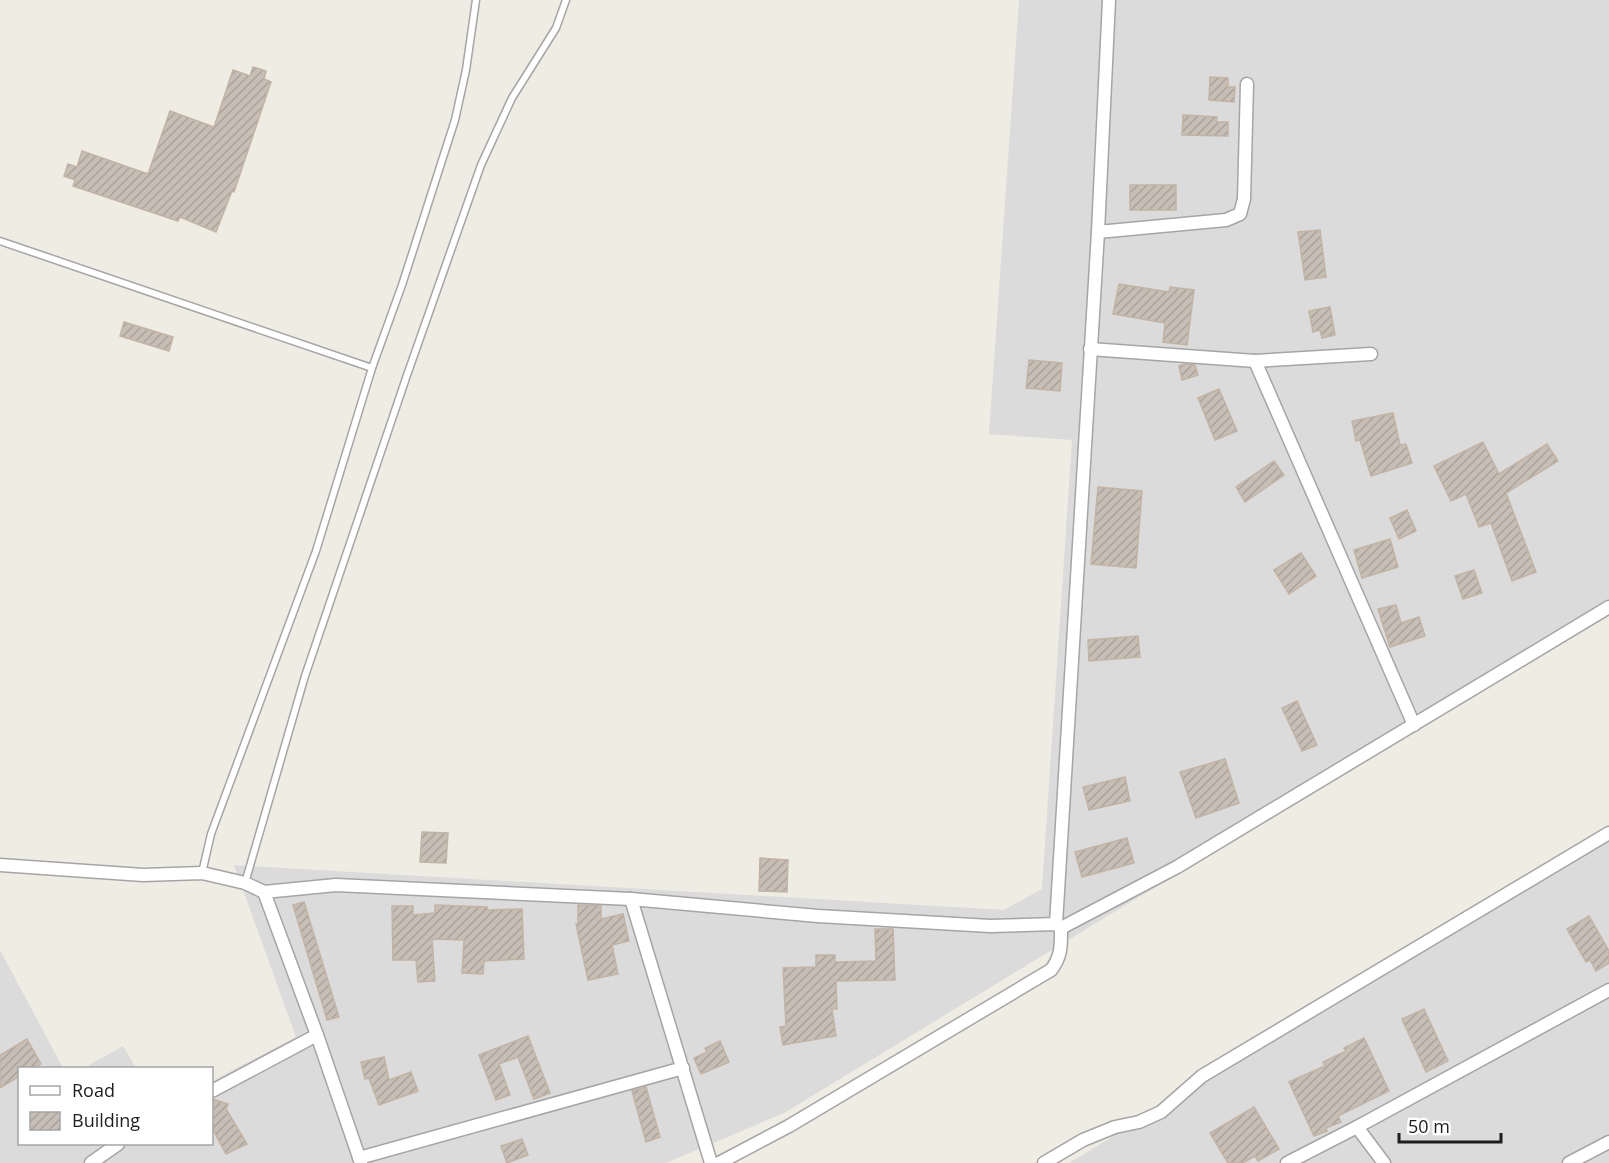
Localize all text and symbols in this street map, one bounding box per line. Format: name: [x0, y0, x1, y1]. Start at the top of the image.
legend: [18, 1067, 213, 1145]
text: Road: [72, 1078, 115, 1102]
scale bar: [1399, 1106, 1501, 1144]
text: Building: [72, 1108, 140, 1132]
text: 50 m: [1408, 1114, 1450, 1138]

